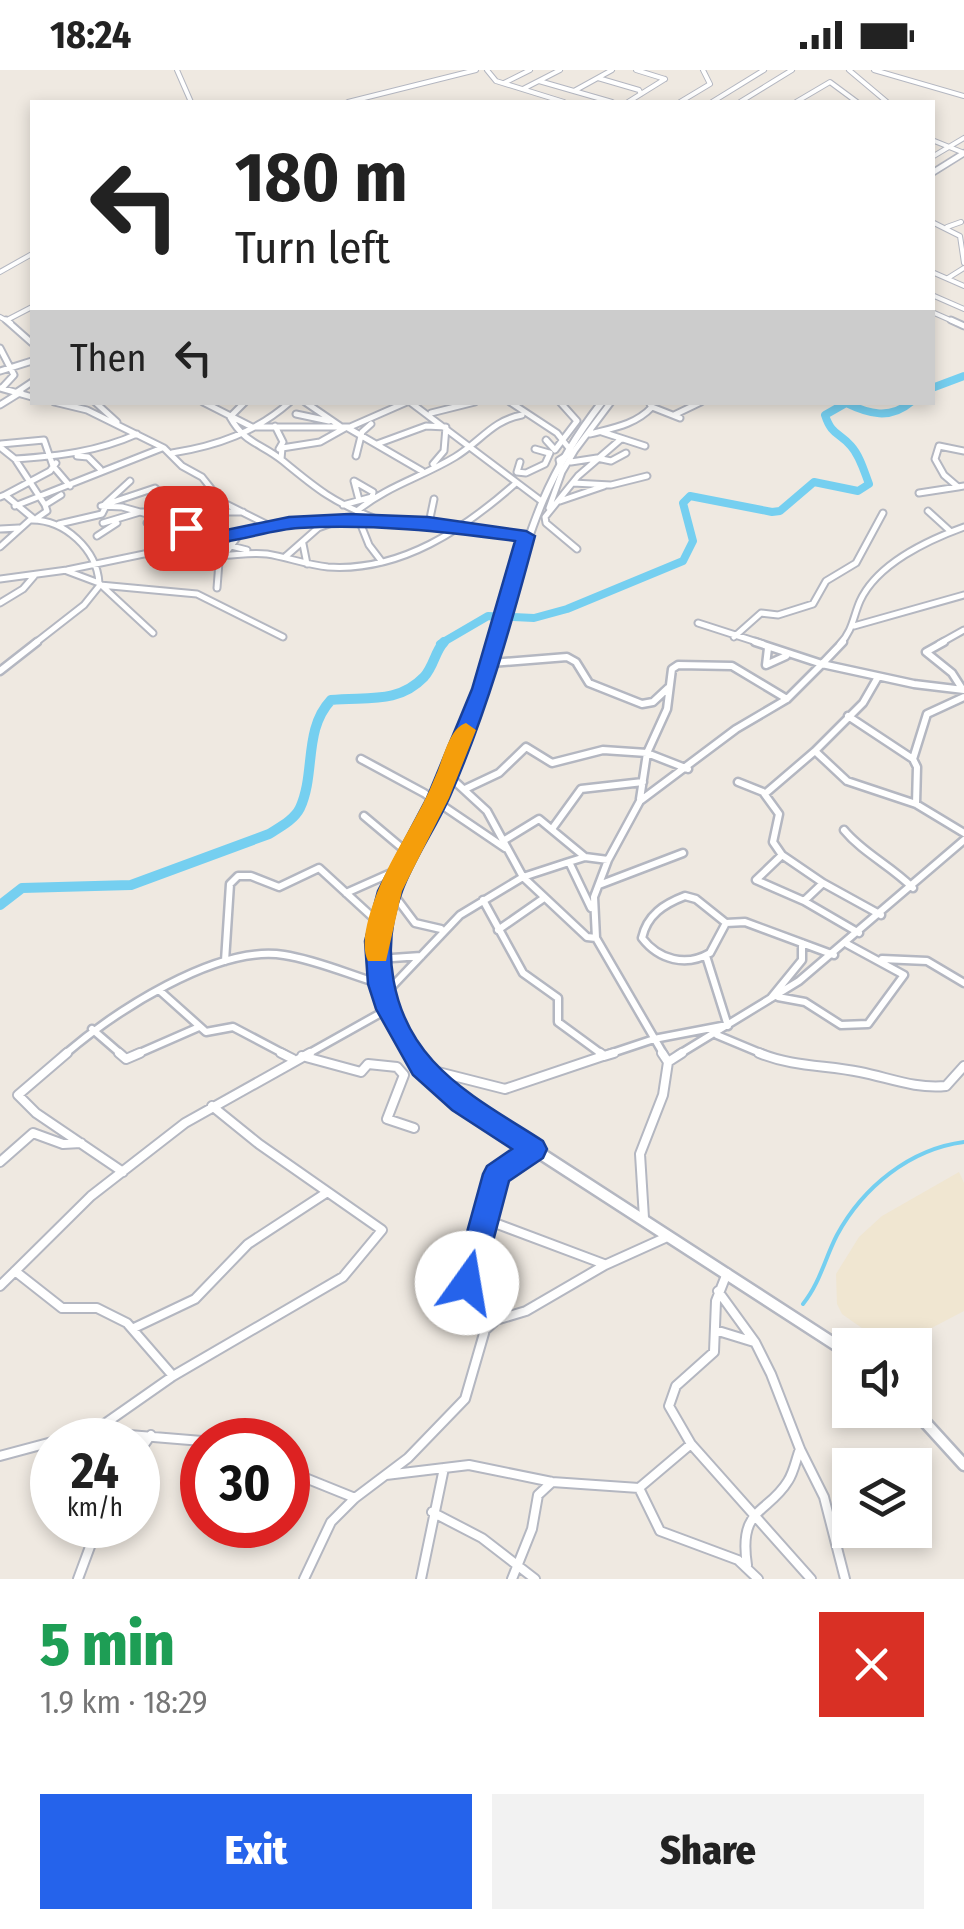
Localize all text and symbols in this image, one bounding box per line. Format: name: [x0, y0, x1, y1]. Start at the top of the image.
text: 18:24: [50, 12, 131, 58]
text: 180 m: [235, 136, 408, 220]
icon: left: [70, 140, 200, 270]
text: Turn left: [235, 221, 390, 275]
icon: left: [166, 330, 221, 385]
text: Then: [70, 335, 146, 381]
pin: [144, 486, 229, 571]
icon: arrive: [159, 501, 214, 556]
position arrow: [415, 1231, 519, 1335]
map controls: [832, 1328, 932, 1548]
button: sound: [832, 1328, 932, 1428]
speed limit sign: 30: [180, 1418, 310, 1548]
text: 24: [71, 1441, 119, 1501]
button: layers: [832, 1448, 932, 1548]
text: km/h: [67, 1493, 123, 1523]
text: 5 min: [40, 1609, 175, 1681]
button: close: [819, 1612, 924, 1717]
text: 1.9 km · 18:29: [40, 1683, 208, 1721]
button: Exit: [40, 1794, 472, 1909]
button: Share: [492, 1794, 924, 1909]

